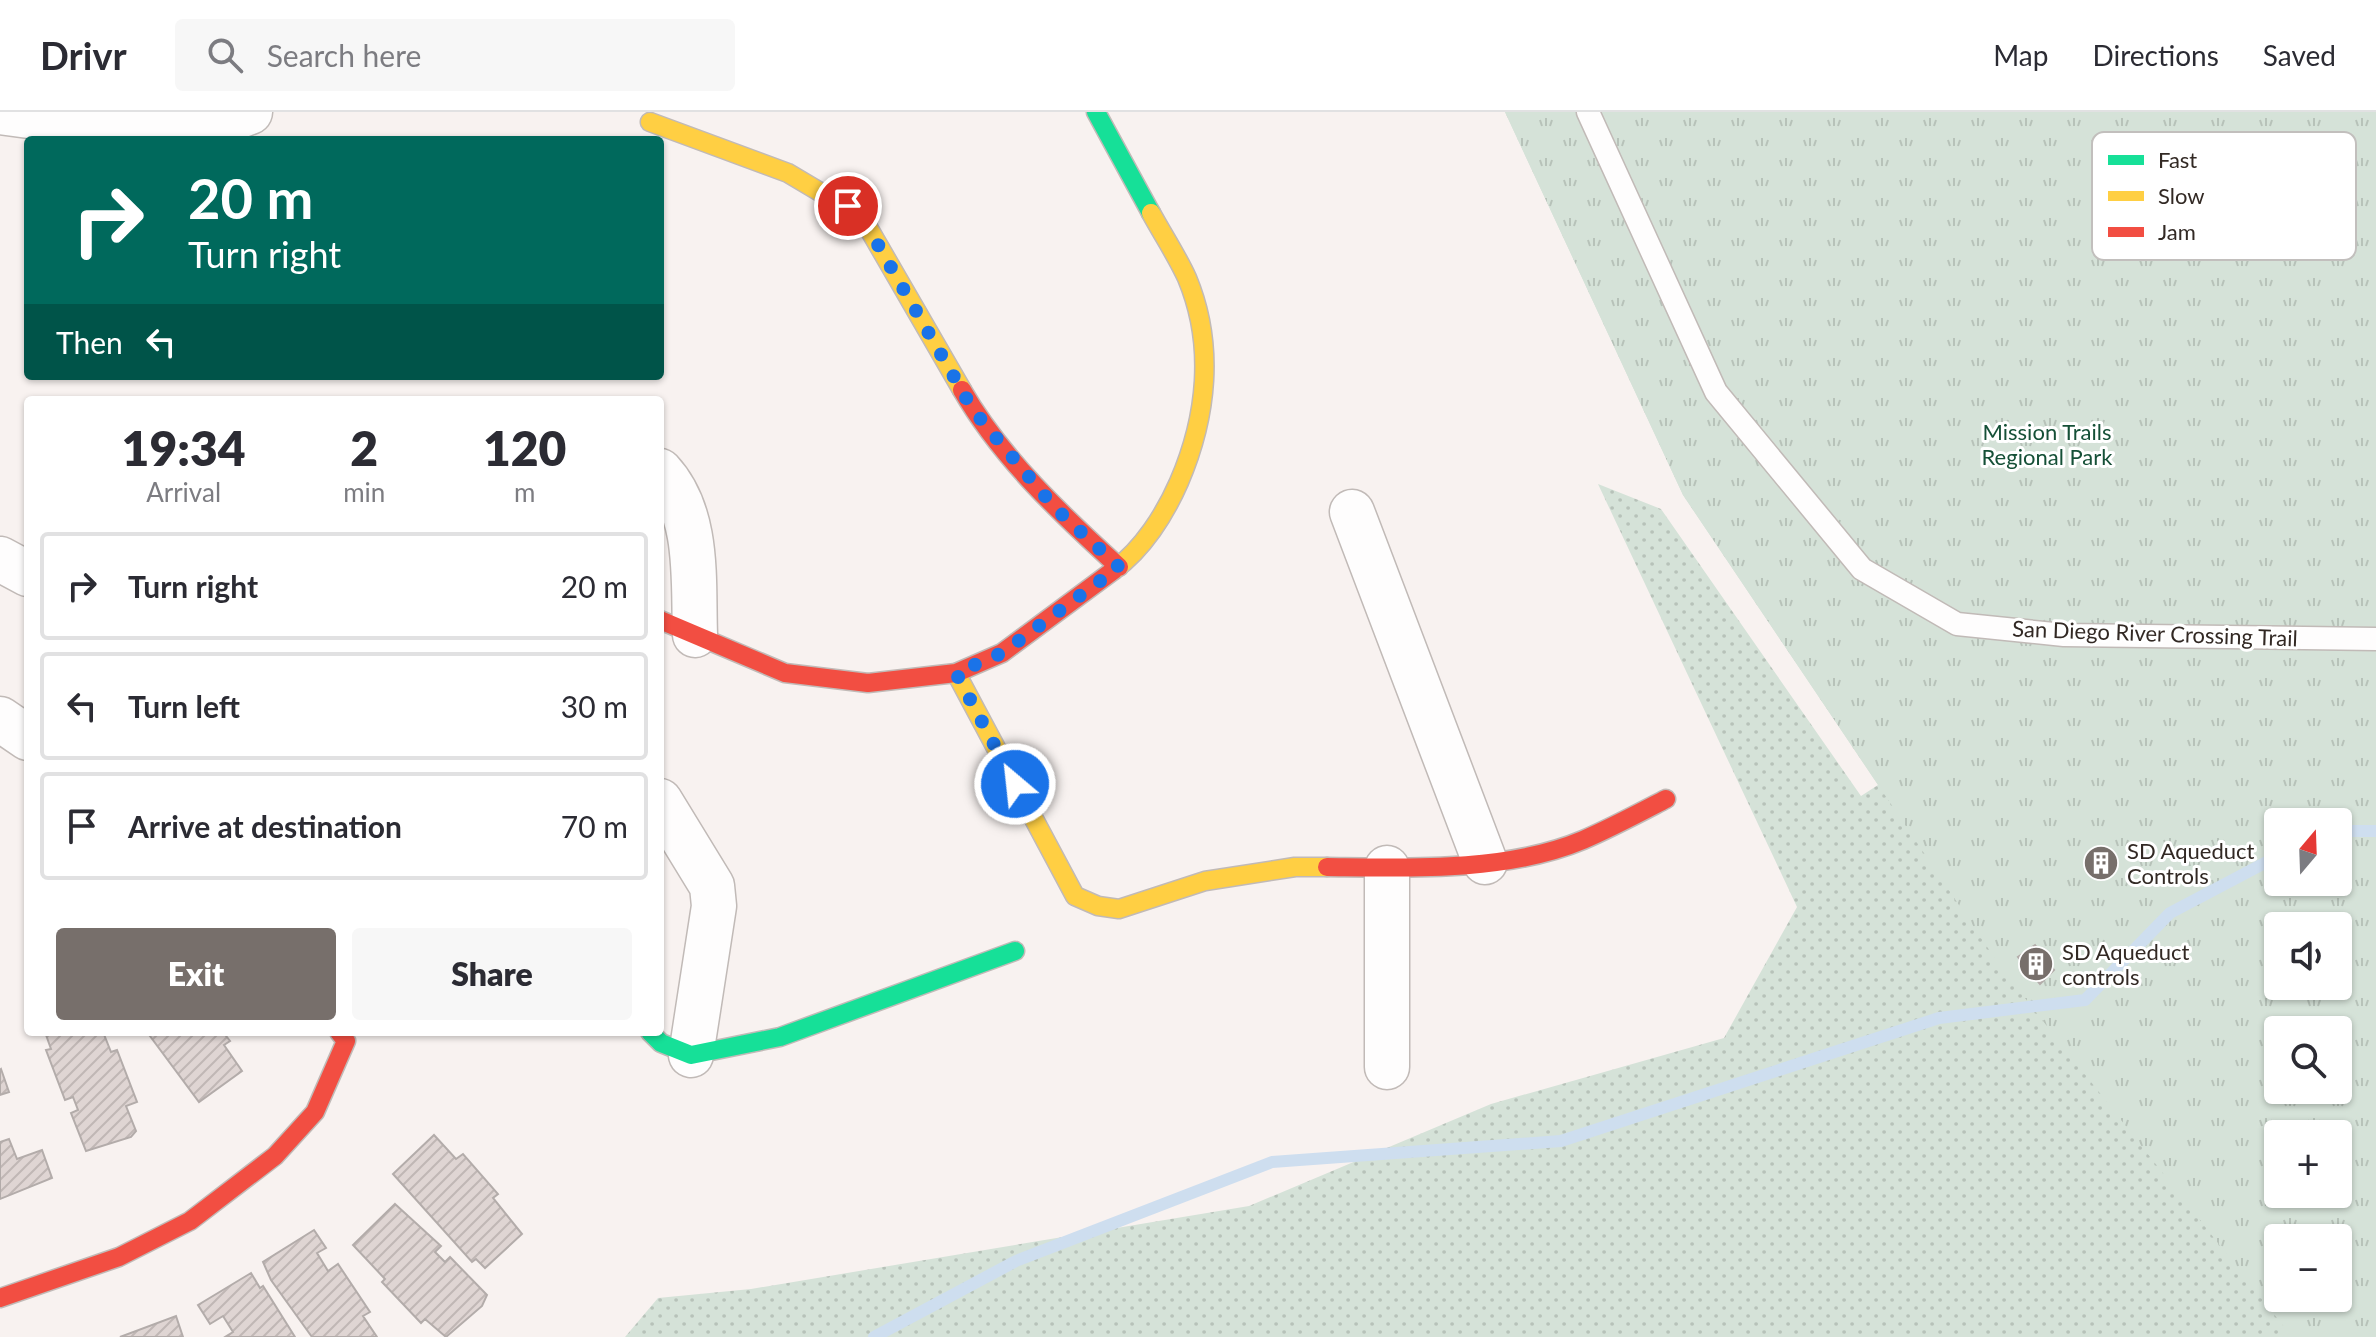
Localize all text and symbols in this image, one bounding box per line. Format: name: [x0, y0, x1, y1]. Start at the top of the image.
search box: [175, 19, 735, 91]
text: Drivr: [40, 32, 127, 78]
icon: search: [203, 33, 247, 77]
text: Search here: [267, 37, 421, 73]
text: Map: [1993, 38, 2048, 72]
text: Directions: [2092, 38, 2219, 72]
text: Saved: [2263, 38, 2336, 72]
legend: [2092, 132, 2356, 260]
text: Fast: [2158, 146, 2197, 173]
text: 20 m: [188, 164, 313, 231]
icon: right: [56, 168, 160, 272]
pin: [814, 172, 882, 240]
text: Slow: [2158, 182, 2205, 209]
icon: arrive: [826, 184, 870, 228]
text: Jam: [2158, 218, 2196, 245]
text: Turn right: [188, 232, 341, 276]
icon: left: [139, 320, 183, 364]
text: Then: [56, 324, 123, 360]
park label: Mission Trails Regional Park: [1982, 418, 2113, 470]
text: 19:34: [122, 419, 246, 476]
text: 2: [350, 419, 378, 476]
text: 120: [483, 419, 566, 476]
text: Arrival: [146, 476, 221, 508]
text: min: [343, 476, 385, 508]
text: m: [514, 476, 535, 508]
icon: right: [60, 564, 104, 608]
text: Turn right: [128, 568, 258, 604]
text: 20 m: [561, 568, 628, 604]
street label: San Diego River Crossing Trail: [2012, 615, 2298, 651]
icon: left: [60, 684, 104, 728]
text: Turn left: [128, 688, 240, 724]
text: 30 m: [561, 688, 628, 724]
position arrow: [973, 742, 1057, 826]
icon: arrive: [60, 804, 104, 848]
text: Arrive at destination: [128, 808, 402, 844]
text: 70 m: [561, 808, 628, 844]
north arrow: [2264, 808, 2352, 896]
map controls: [2264, 808, 2352, 1312]
place label: SD Aqueduct Controls: [2127, 837, 2255, 889]
building icon: SD Aqueduct Controls: [2082, 844, 2120, 882]
button: sound: [2264, 912, 2352, 1000]
button: Exit: [56, 928, 336, 1020]
button: Share: [352, 928, 632, 1020]
place label: SD Aqueduct controls: [2062, 938, 2190, 990]
building icon: SD Aqueduct controls: [2017, 945, 2055, 983]
button: search: [2264, 1016, 2352, 1104]
button: +: [2264, 1120, 2352, 1208]
button: −: [2264, 1224, 2352, 1312]

